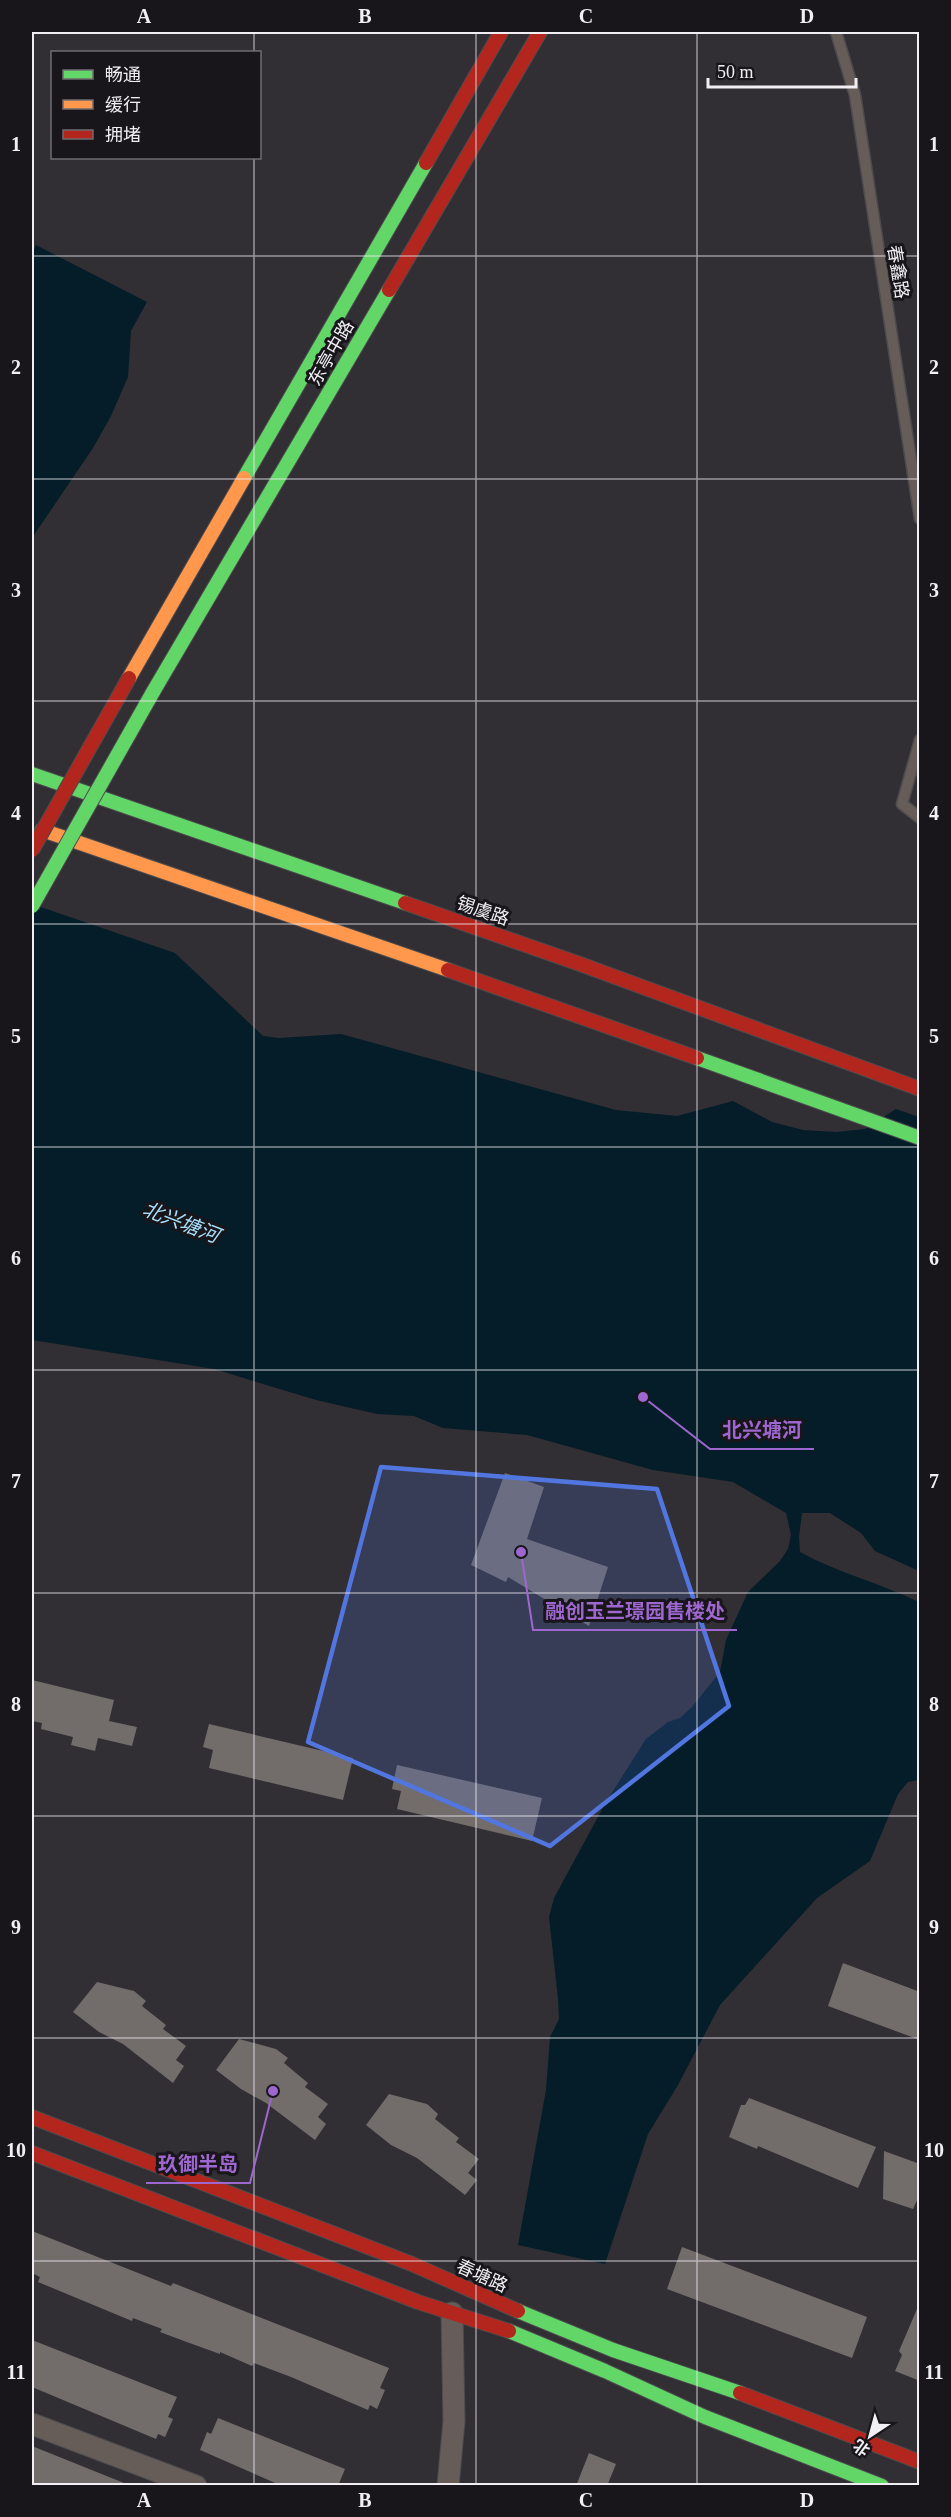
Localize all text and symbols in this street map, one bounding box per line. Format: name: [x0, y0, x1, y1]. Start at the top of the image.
text: A: [137, 5, 152, 27]
text: B: [358, 5, 372, 27]
text: C: [579, 5, 593, 27]
text: D: [800, 5, 814, 27]
legend: [51, 51, 261, 159]
scale bar: [708, 51, 856, 89]
text: 50 m: [717, 62, 754, 82]
text: 畅通: [105, 65, 141, 85]
text: 缓行: [105, 95, 141, 115]
text: 拥堵: [105, 125, 141, 145]
text: 1: [11, 133, 21, 155]
text: 1: [929, 133, 939, 155]
street label: 春鑫路: [884, 244, 912, 300]
street label: 东亭中路: [304, 317, 358, 389]
text: 2: [11, 356, 21, 378]
text: 2: [929, 356, 939, 378]
text: 3: [11, 579, 21, 601]
text: 3: [929, 579, 939, 601]
text: 4: [11, 802, 21, 824]
text: 4: [929, 802, 939, 824]
street label: 锡虞路: [454, 893, 512, 929]
text: 5: [11, 1025, 21, 1047]
text: 5: [929, 1025, 939, 1047]
water label: 北兴塘河: [140, 1197, 226, 1248]
text: 6: [11, 1247, 21, 1269]
text: 6: [929, 1247, 939, 1269]
callout: 北兴塘河: [710, 1411, 814, 1449]
text: 北兴塘河: [722, 1419, 802, 1441]
text: 7: [11, 1470, 21, 1492]
text: 7: [929, 1470, 939, 1492]
callout: 融创玉兰璟园售楼处: [533, 1592, 737, 1630]
text: 融创玉兰璟园售楼处: [545, 1600, 725, 1622]
text: 8: [11, 1693, 21, 1715]
text: 8: [929, 1693, 939, 1715]
text: 9: [11, 1916, 21, 1938]
text: 9: [929, 1916, 939, 1938]
text: 10: [6, 2139, 26, 2161]
text: 10: [924, 2139, 944, 2161]
callout: 玖御半岛: [146, 2145, 250, 2183]
text: 玖御半岛: [158, 2153, 238, 2175]
street label: 春塘路: [453, 2256, 511, 2296]
text: 11: [7, 2361, 25, 2383]
text: 11: [925, 2361, 943, 2383]
north arrow: [840, 2406, 900, 2466]
text: 北: [850, 2436, 873, 2459]
text: A: [137, 2489, 152, 2511]
text: B: [358, 2489, 372, 2511]
text: C: [579, 2489, 593, 2511]
text: D: [800, 2489, 814, 2511]

